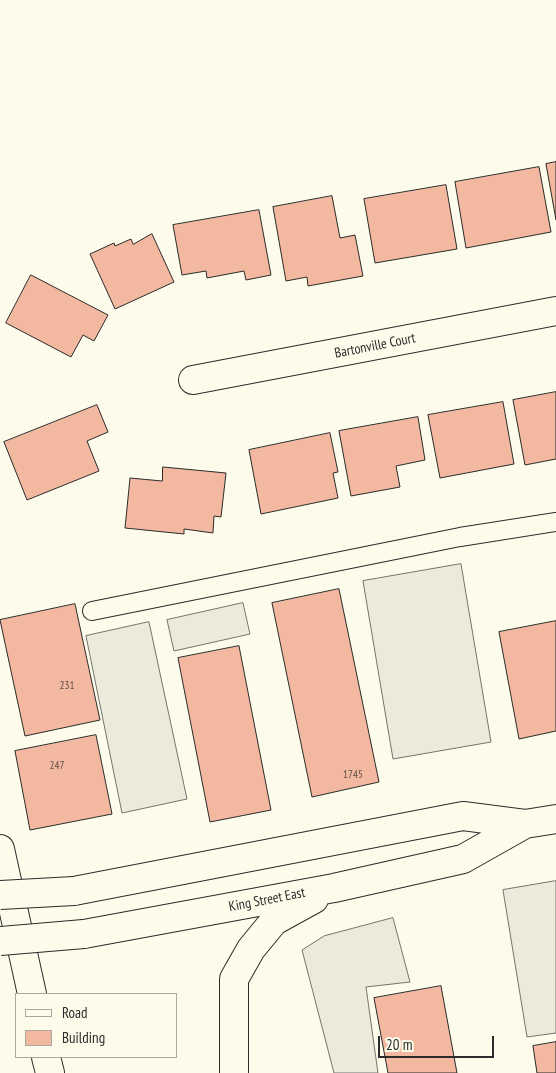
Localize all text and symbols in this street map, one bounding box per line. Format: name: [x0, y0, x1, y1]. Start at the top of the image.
street label: Bartonville Court: [333, 330, 417, 362]
house number: 231: [60, 679, 74, 693]
house number: 247: [50, 759, 64, 773]
house number: 1745: [343, 768, 363, 782]
street label: King Street East: [227, 884, 307, 916]
legend: [15, 993, 178, 1058]
text: Road: [62, 1003, 88, 1022]
scale bar: [381, 1026, 497, 1058]
text: Building: [62, 1028, 105, 1047]
text: 20 m: [386, 1035, 412, 1054]

